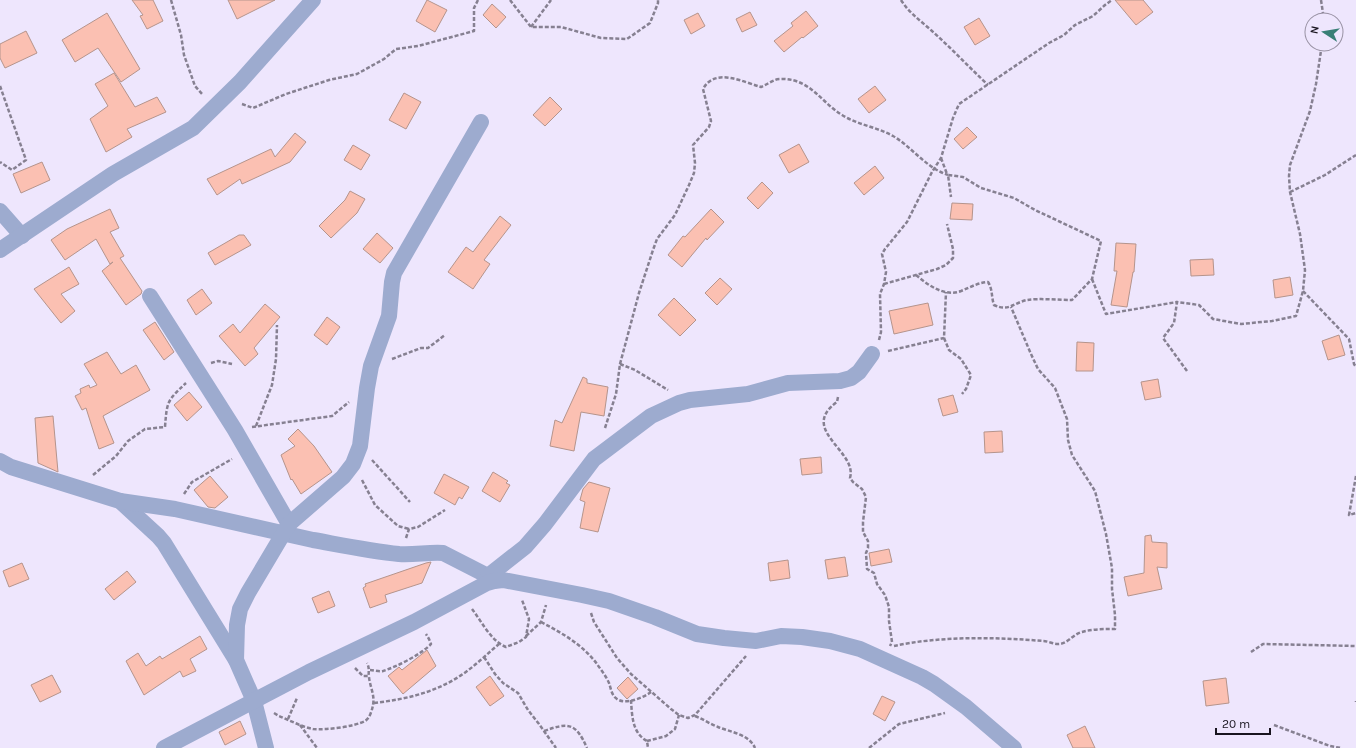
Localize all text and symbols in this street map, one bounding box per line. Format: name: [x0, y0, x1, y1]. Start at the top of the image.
north arrow: [1304, 12, 1344, 52]
text: N: [1308, 25, 1322, 35]
scale bar: [1216, 710, 1270, 736]
text: 20 m: [1222, 717, 1250, 731]

